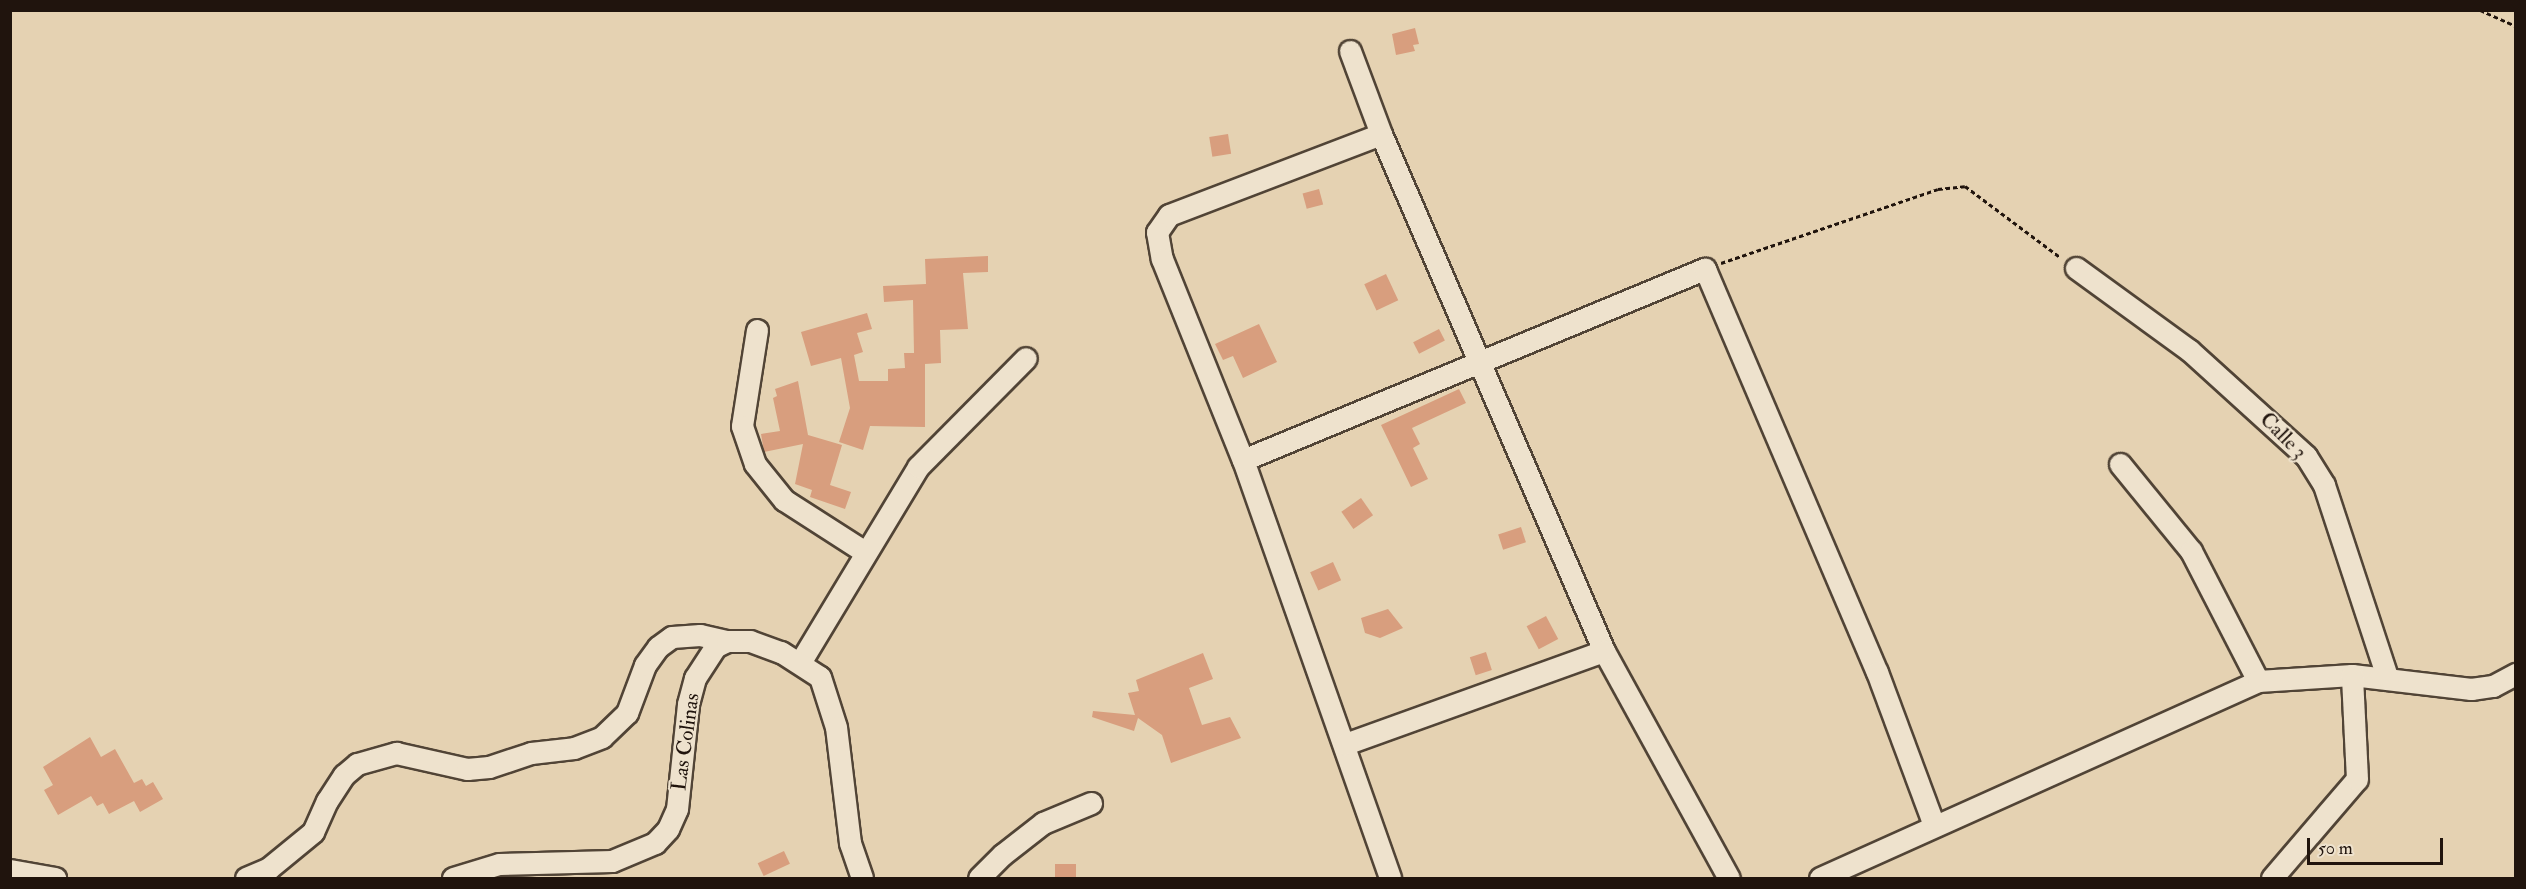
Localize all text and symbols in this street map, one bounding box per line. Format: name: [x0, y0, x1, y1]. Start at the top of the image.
street label: Calle 3: [2254, 407, 2312, 465]
street label: Las Colinas: [667, 691, 705, 793]
scale bar: [2310, 826, 2446, 864]
text: 50 m: [2318, 837, 2353, 860]

